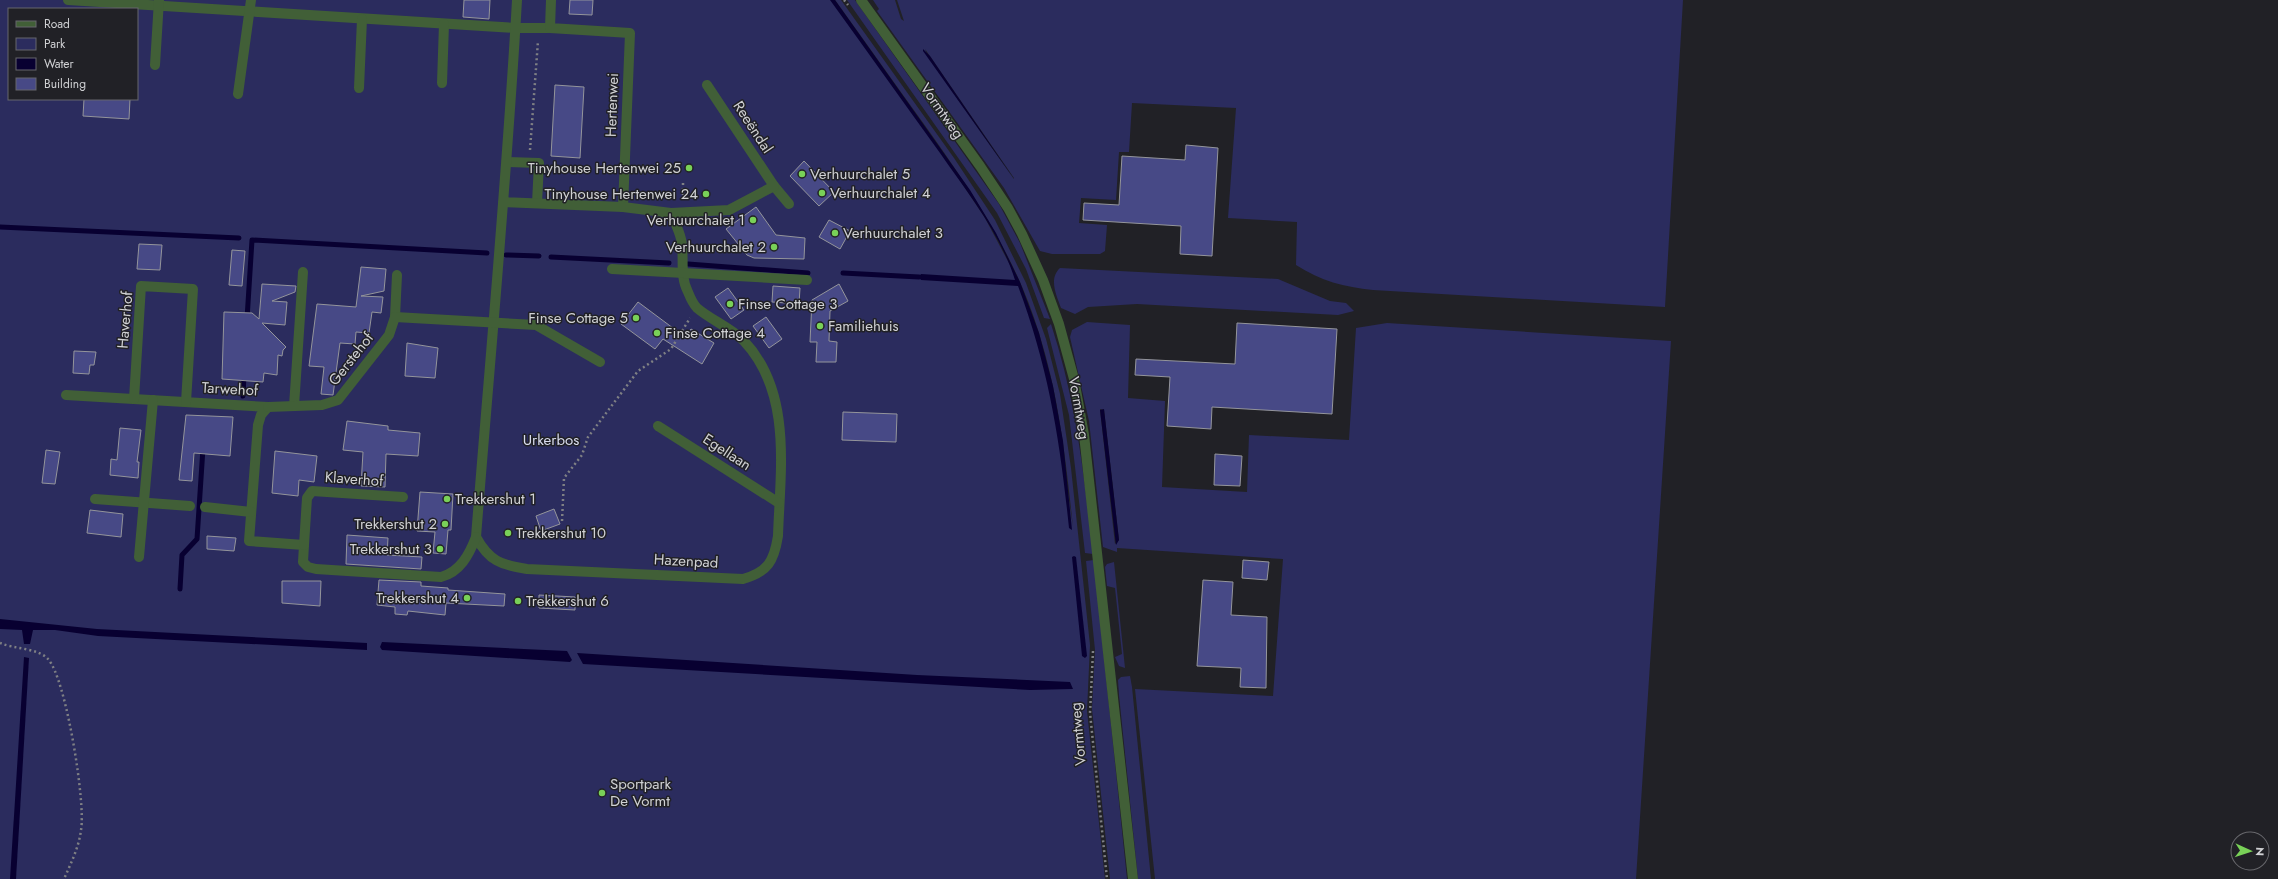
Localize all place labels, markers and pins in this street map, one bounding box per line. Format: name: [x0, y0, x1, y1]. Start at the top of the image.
place label: Tinyhouse Hertenwei 25: [528, 157, 681, 179]
marker: Tinyhouse Hertenwei 25: [684, 163, 694, 173]
place label: Verhuurchalet 5: [810, 163, 910, 185]
marker: Verhuurchalet 5: [797, 169, 807, 179]
place label: Verhuurchalet 4: [830, 182, 931, 204]
place label: Tinyhouse Hertenwei 24: [544, 183, 698, 205]
marker: Verhuurchalet 4: [817, 188, 827, 198]
marker: Tinyhouse Hertenwei 24: [701, 189, 711, 199]
place label: Verhuurchalet 1: [647, 209, 745, 231]
marker: Verhuurchalet 1: [748, 215, 758, 225]
place label: Verhuurchalet 3: [843, 222, 943, 244]
marker: Verhuurchalet 3: [830, 228, 840, 238]
place label: Verhuurchalet 2: [666, 236, 766, 258]
marker: Verhuurchalet 2: [769, 242, 779, 252]
place label: Finse Cottage 3: [738, 293, 837, 315]
marker: Finse Cottage 3: [725, 299, 735, 309]
place label: Finse Cottage 5: [528, 307, 628, 329]
marker: Finse Cottage 5: [631, 313, 641, 323]
place label: Familiehuis: [828, 315, 899, 337]
marker: Familiehuis: [815, 321, 825, 331]
place label: Finse Cottage 4: [665, 322, 765, 344]
marker: Finse Cottage 4: [652, 328, 662, 338]
place label: Trekkershut 1: [455, 488, 536, 510]
marker: Trekkershut 1: [442, 494, 452, 504]
place label: Trekkershut 2: [354, 513, 437, 535]
marker: Trekkershut 2: [440, 519, 450, 529]
place label: Trekkershut 10: [516, 522, 606, 544]
marker: Trekkershut 10: [503, 528, 513, 538]
place label: Trekkershut 3: [350, 538, 432, 560]
marker: Trekkershut 3: [435, 544, 445, 554]
place label: Trekkershut 4: [376, 587, 459, 609]
place label: Trekkershut 6: [526, 590, 609, 612]
marker: Trekkershut 4: [462, 593, 472, 603]
marker: Trekkershut 6: [513, 596, 523, 606]
place label: Sportpark De Vormt: [610, 773, 672, 812]
marker: Sportpark De Vormt: [597, 788, 607, 798]

